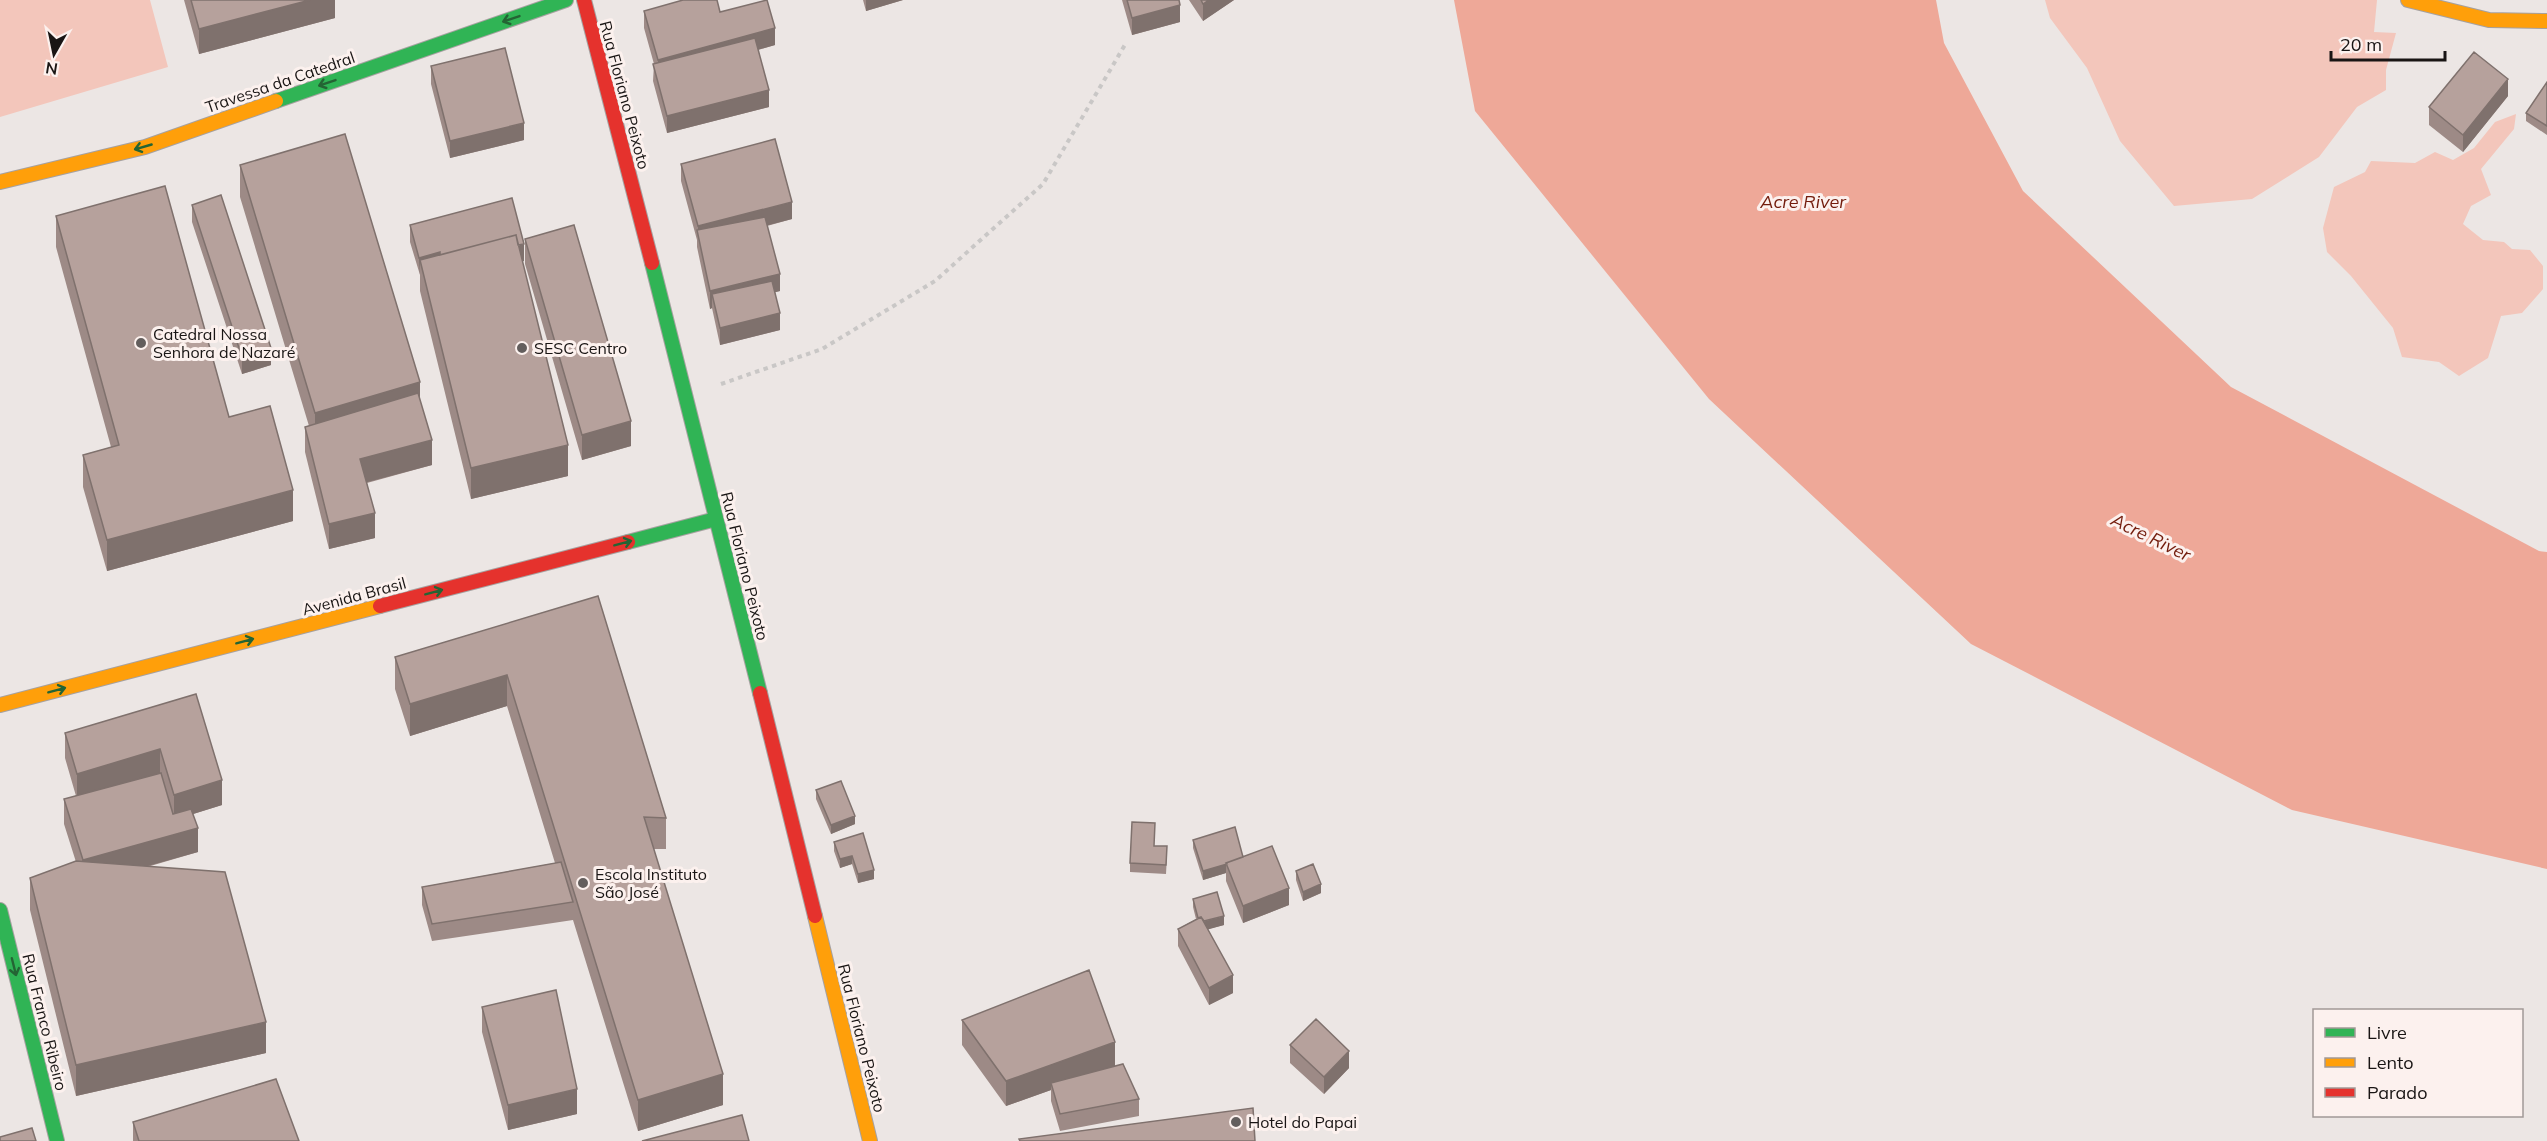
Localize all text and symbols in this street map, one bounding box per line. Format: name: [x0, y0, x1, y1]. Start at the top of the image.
one-way arrow: [502, 15, 521, 26]
street label: Rua Floriano Peixoto: [596, 19, 654, 171]
north arrow: [24, 24, 84, 84]
scale bar: [2331, 24, 2445, 62]
text: 20 m: [2340, 33, 2382, 56]
street label: Travessa da Catedral: [202, 47, 358, 117]
text: N: [44, 58, 59, 80]
one-way arrow: [318, 78, 337, 89]
one-way arrow: [133, 142, 152, 153]
water label: Acre River: [1759, 190, 1847, 213]
place label: Catedral Nossa Senhora de Nazaré: [153, 324, 295, 362]
marker: Catedral Nossa Senhora de Nazaré: [134, 336, 148, 350]
place label: SESC Centro: [534, 338, 627, 358]
marker: SESC Centro: [515, 341, 529, 355]
street label: Rua Floriano Peixoto: [717, 490, 773, 642]
water label: Acre River: [2107, 507, 2196, 567]
one-way arrow: [613, 536, 632, 548]
street label: Avenida Brasil: [300, 573, 408, 619]
one-way arrow: [424, 586, 443, 597]
one-way arrow: [235, 635, 254, 646]
one-way arrow: [47, 684, 66, 695]
place label: Escola Instituto São José: [595, 864, 707, 902]
marker: Escola Instituto São José: [576, 876, 590, 890]
street label: Rua Franco Ribeiro: [18, 951, 72, 1093]
one-way arrow: [9, 957, 21, 976]
street label: Rua Floriano Peixoto: [834, 962, 890, 1114]
legend: [2313, 1009, 2523, 1117]
text: Livre: [2367, 1021, 2407, 1044]
text: Lento: [2367, 1051, 2414, 1074]
text: Parado: [2367, 1081, 2427, 1104]
place label: Hotel do Papai: [1248, 1112, 1357, 1132]
marker: Hotel do Papai: [1229, 1115, 1243, 1129]

